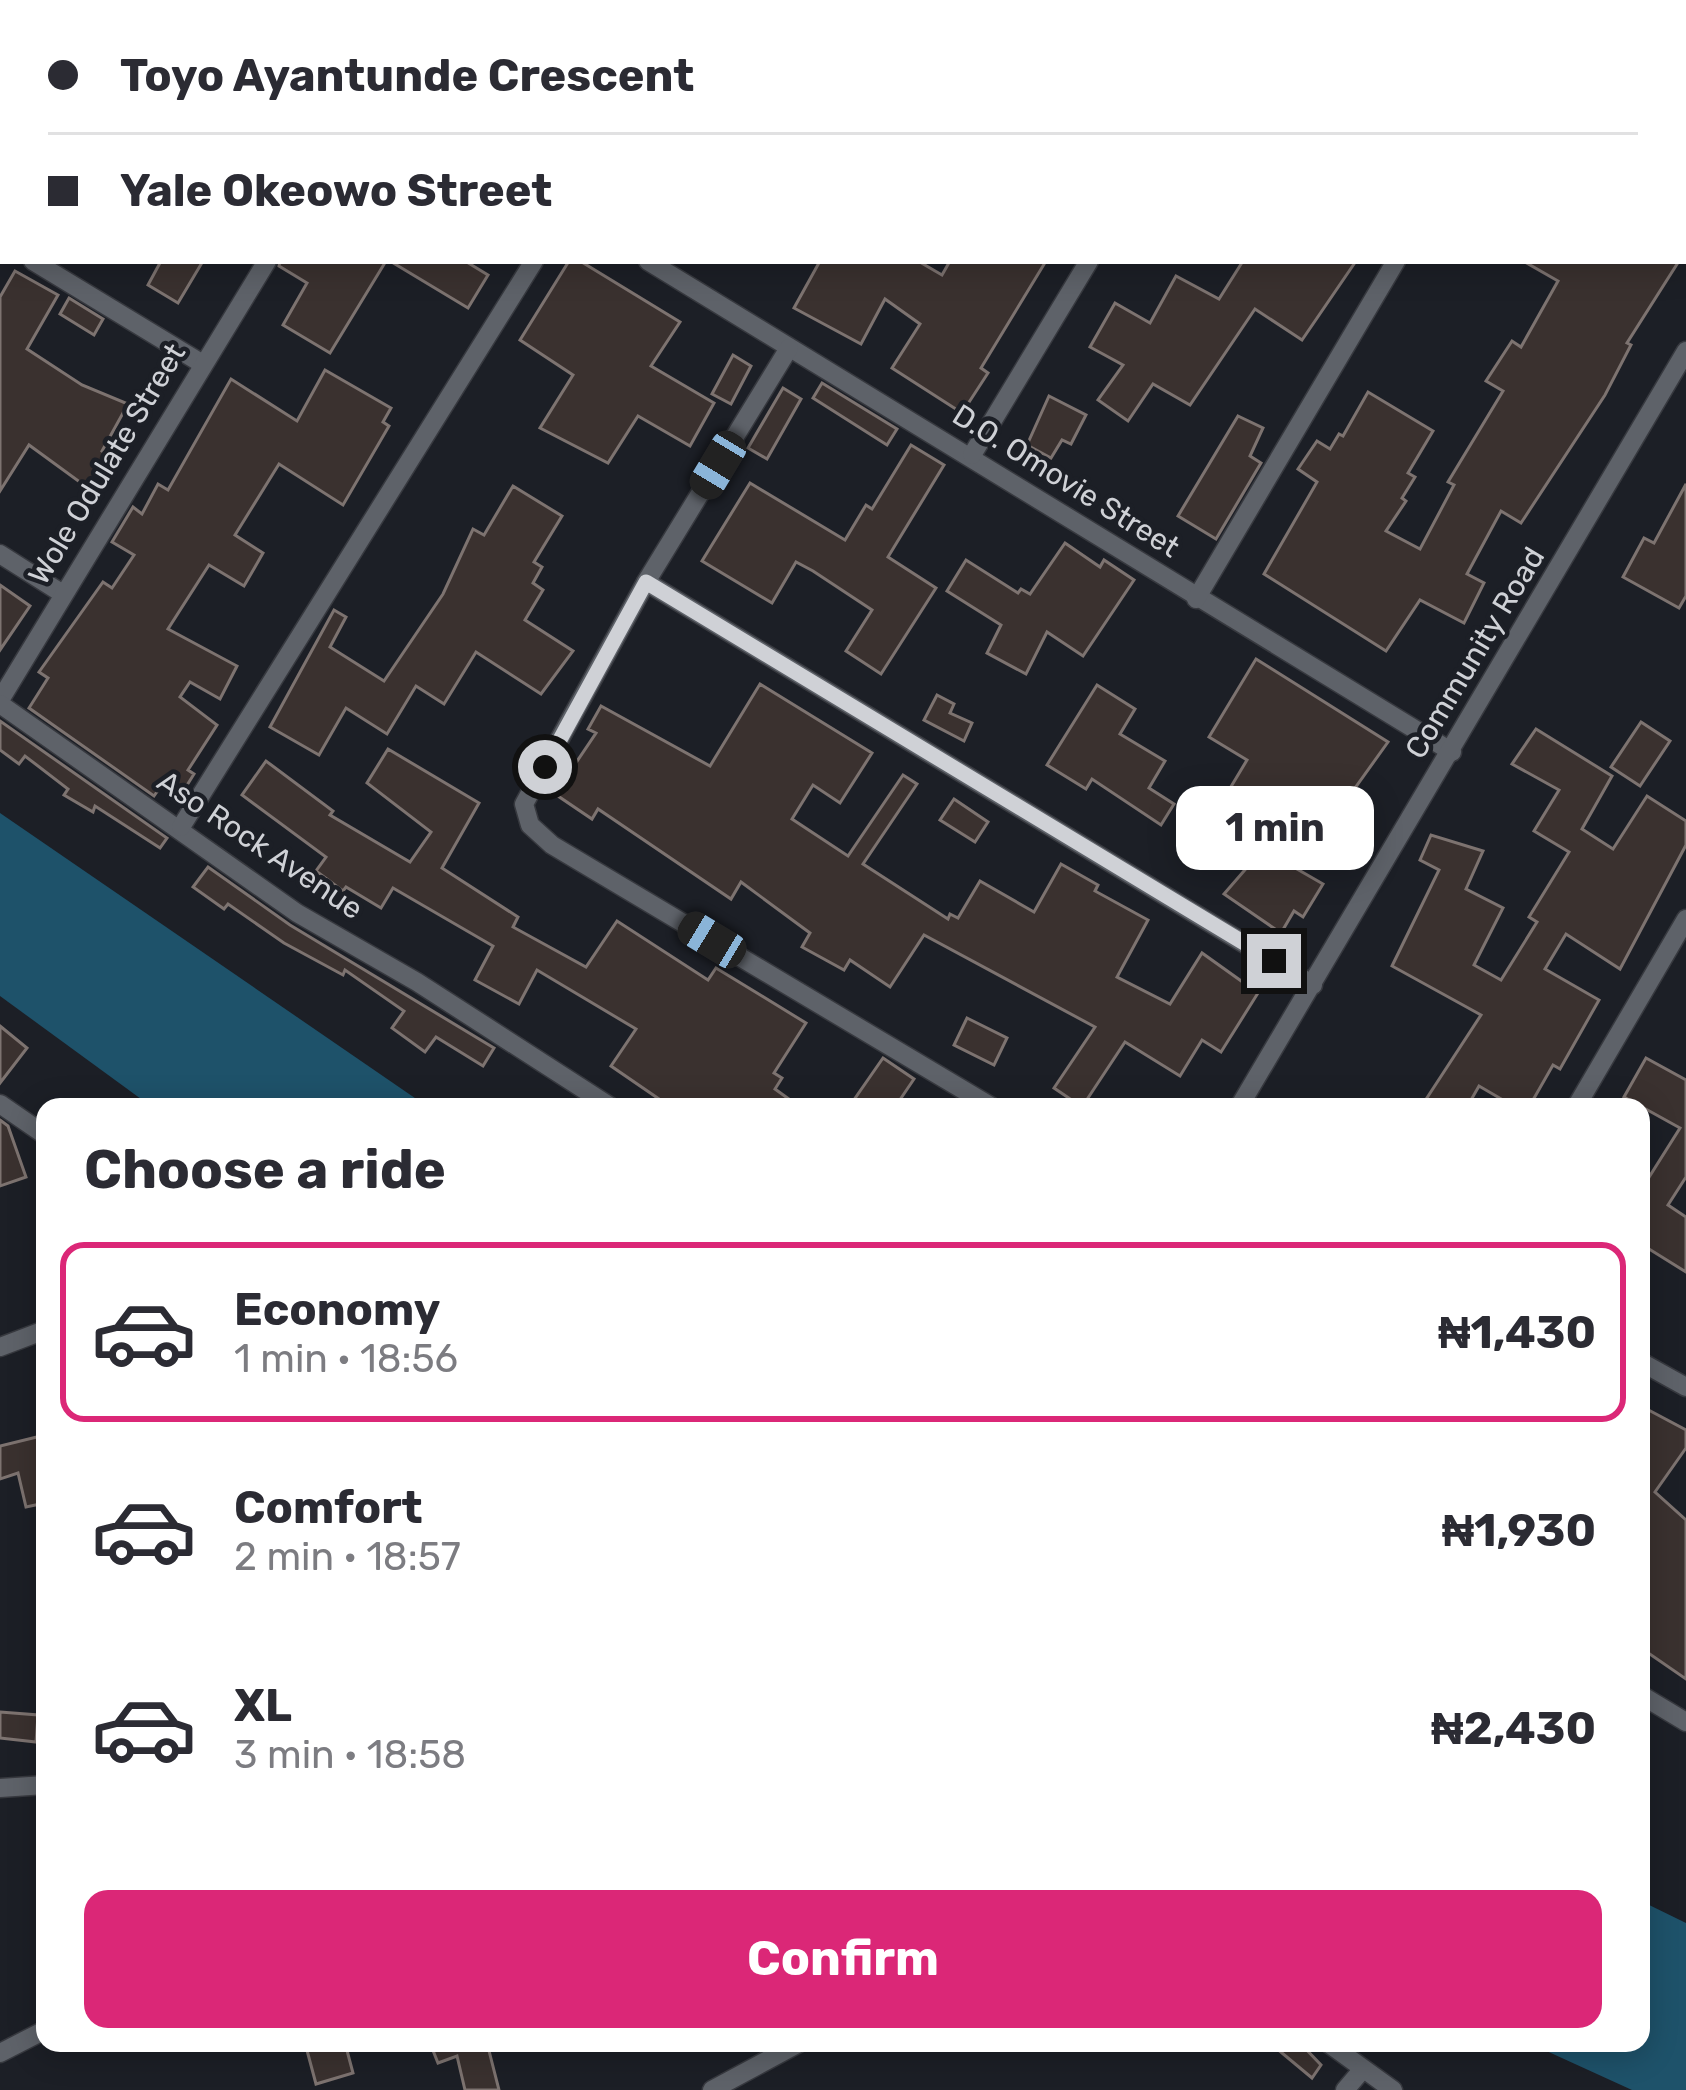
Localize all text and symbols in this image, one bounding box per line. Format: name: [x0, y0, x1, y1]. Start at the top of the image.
text: Toyo Ayantunde Crescent: [120, 49, 694, 102]
text: Yale Okeowo Street: [120, 164, 552, 217]
street label: Wole Odulate Street: [21, 337, 193, 591]
street label: D.O. Omovie Street: [946, 397, 1186, 565]
car: [684, 425, 752, 505]
street label: Community Road: [1398, 541, 1552, 765]
route start: [518, 740, 572, 794]
street label: Aso Rock Avenue: [150, 763, 370, 927]
callout: 1 min: [1175, 787, 1373, 871]
text: 1 min: [1225, 805, 1325, 851]
car: [672, 906, 752, 974]
route end: [1247, 934, 1301, 988]
text: Choose a ride: [84, 1138, 446, 1202]
icon: car: [90, 1278, 198, 1386]
text: Economy: [234, 1283, 440, 1336]
text: ₦1,430: [1438, 1306, 1596, 1359]
text: 1 min · 18:56: [234, 1336, 458, 1382]
icon: car: [90, 1476, 198, 1584]
text: Comfort: [234, 1481, 423, 1534]
text: ₦1,930: [1442, 1504, 1596, 1557]
text: 2 min · 18:57: [234, 1534, 461, 1580]
icon: car: [90, 1674, 198, 1782]
text: XL: [234, 1679, 292, 1732]
text: ₦2,430: [1431, 1702, 1596, 1755]
text: 3 min · 18:58: [234, 1732, 466, 1778]
button: Confirm: [84, 1890, 1602, 2028]

